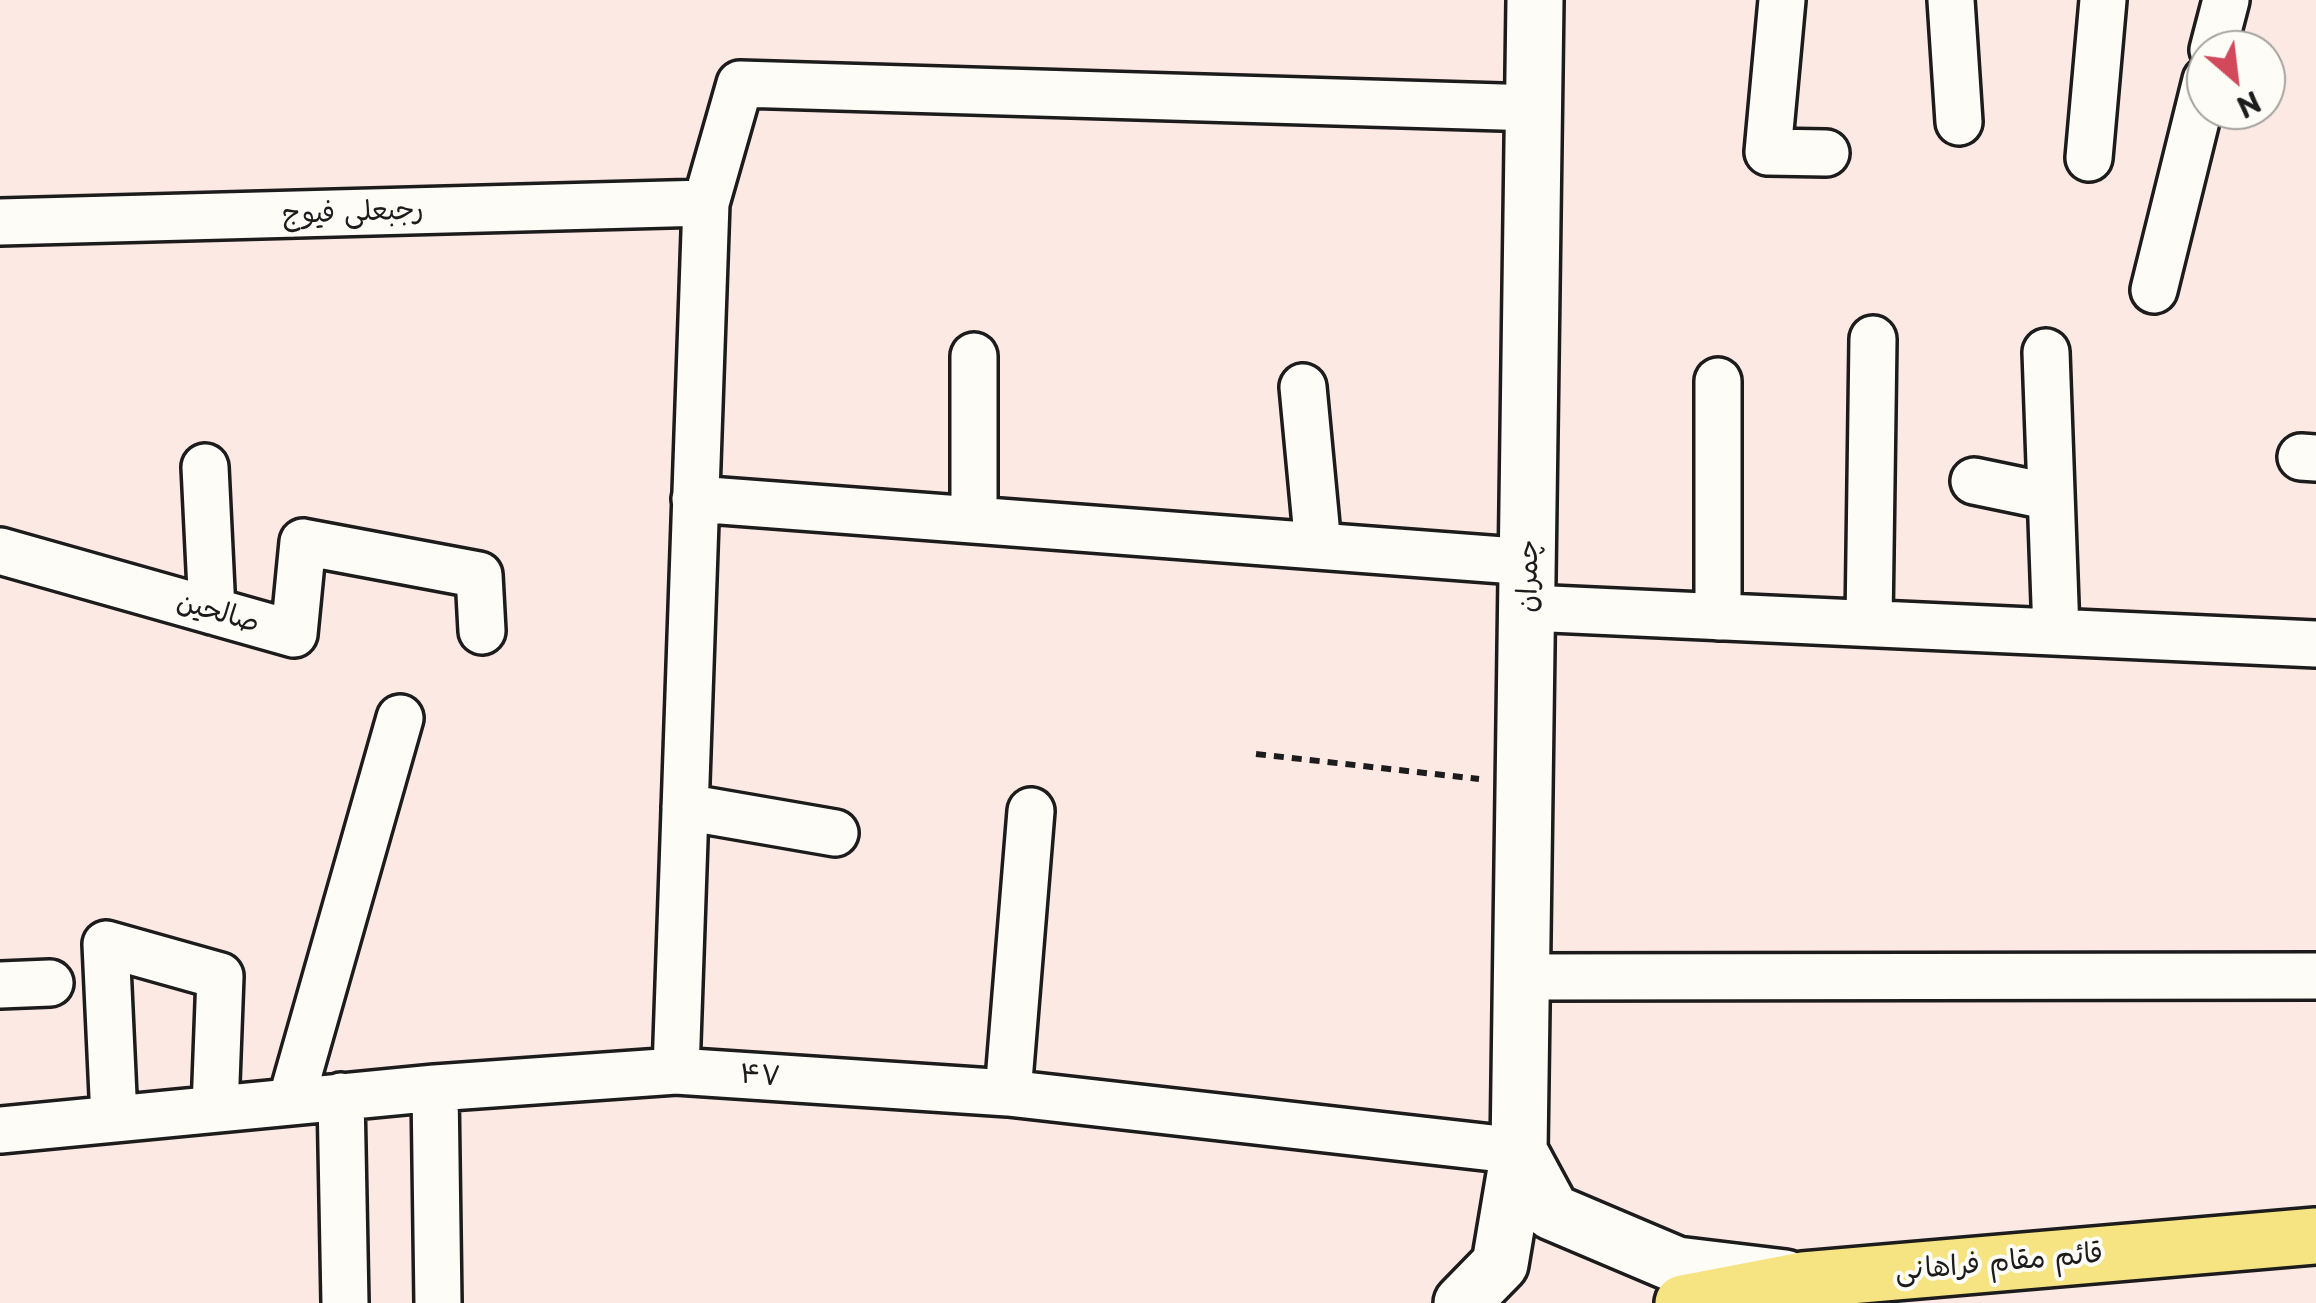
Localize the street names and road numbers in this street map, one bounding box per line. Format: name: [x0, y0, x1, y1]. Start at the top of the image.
street label: رجبعلی فیوج: [282, 194, 424, 232]
street label: چمران: [1512, 539, 1546, 613]
street label: صالحین: [173, 585, 263, 641]
street label: ۴۷: [738, 1058, 782, 1094]
street label: قائم مقام فراهانی: [1894, 1237, 2104, 1289]

